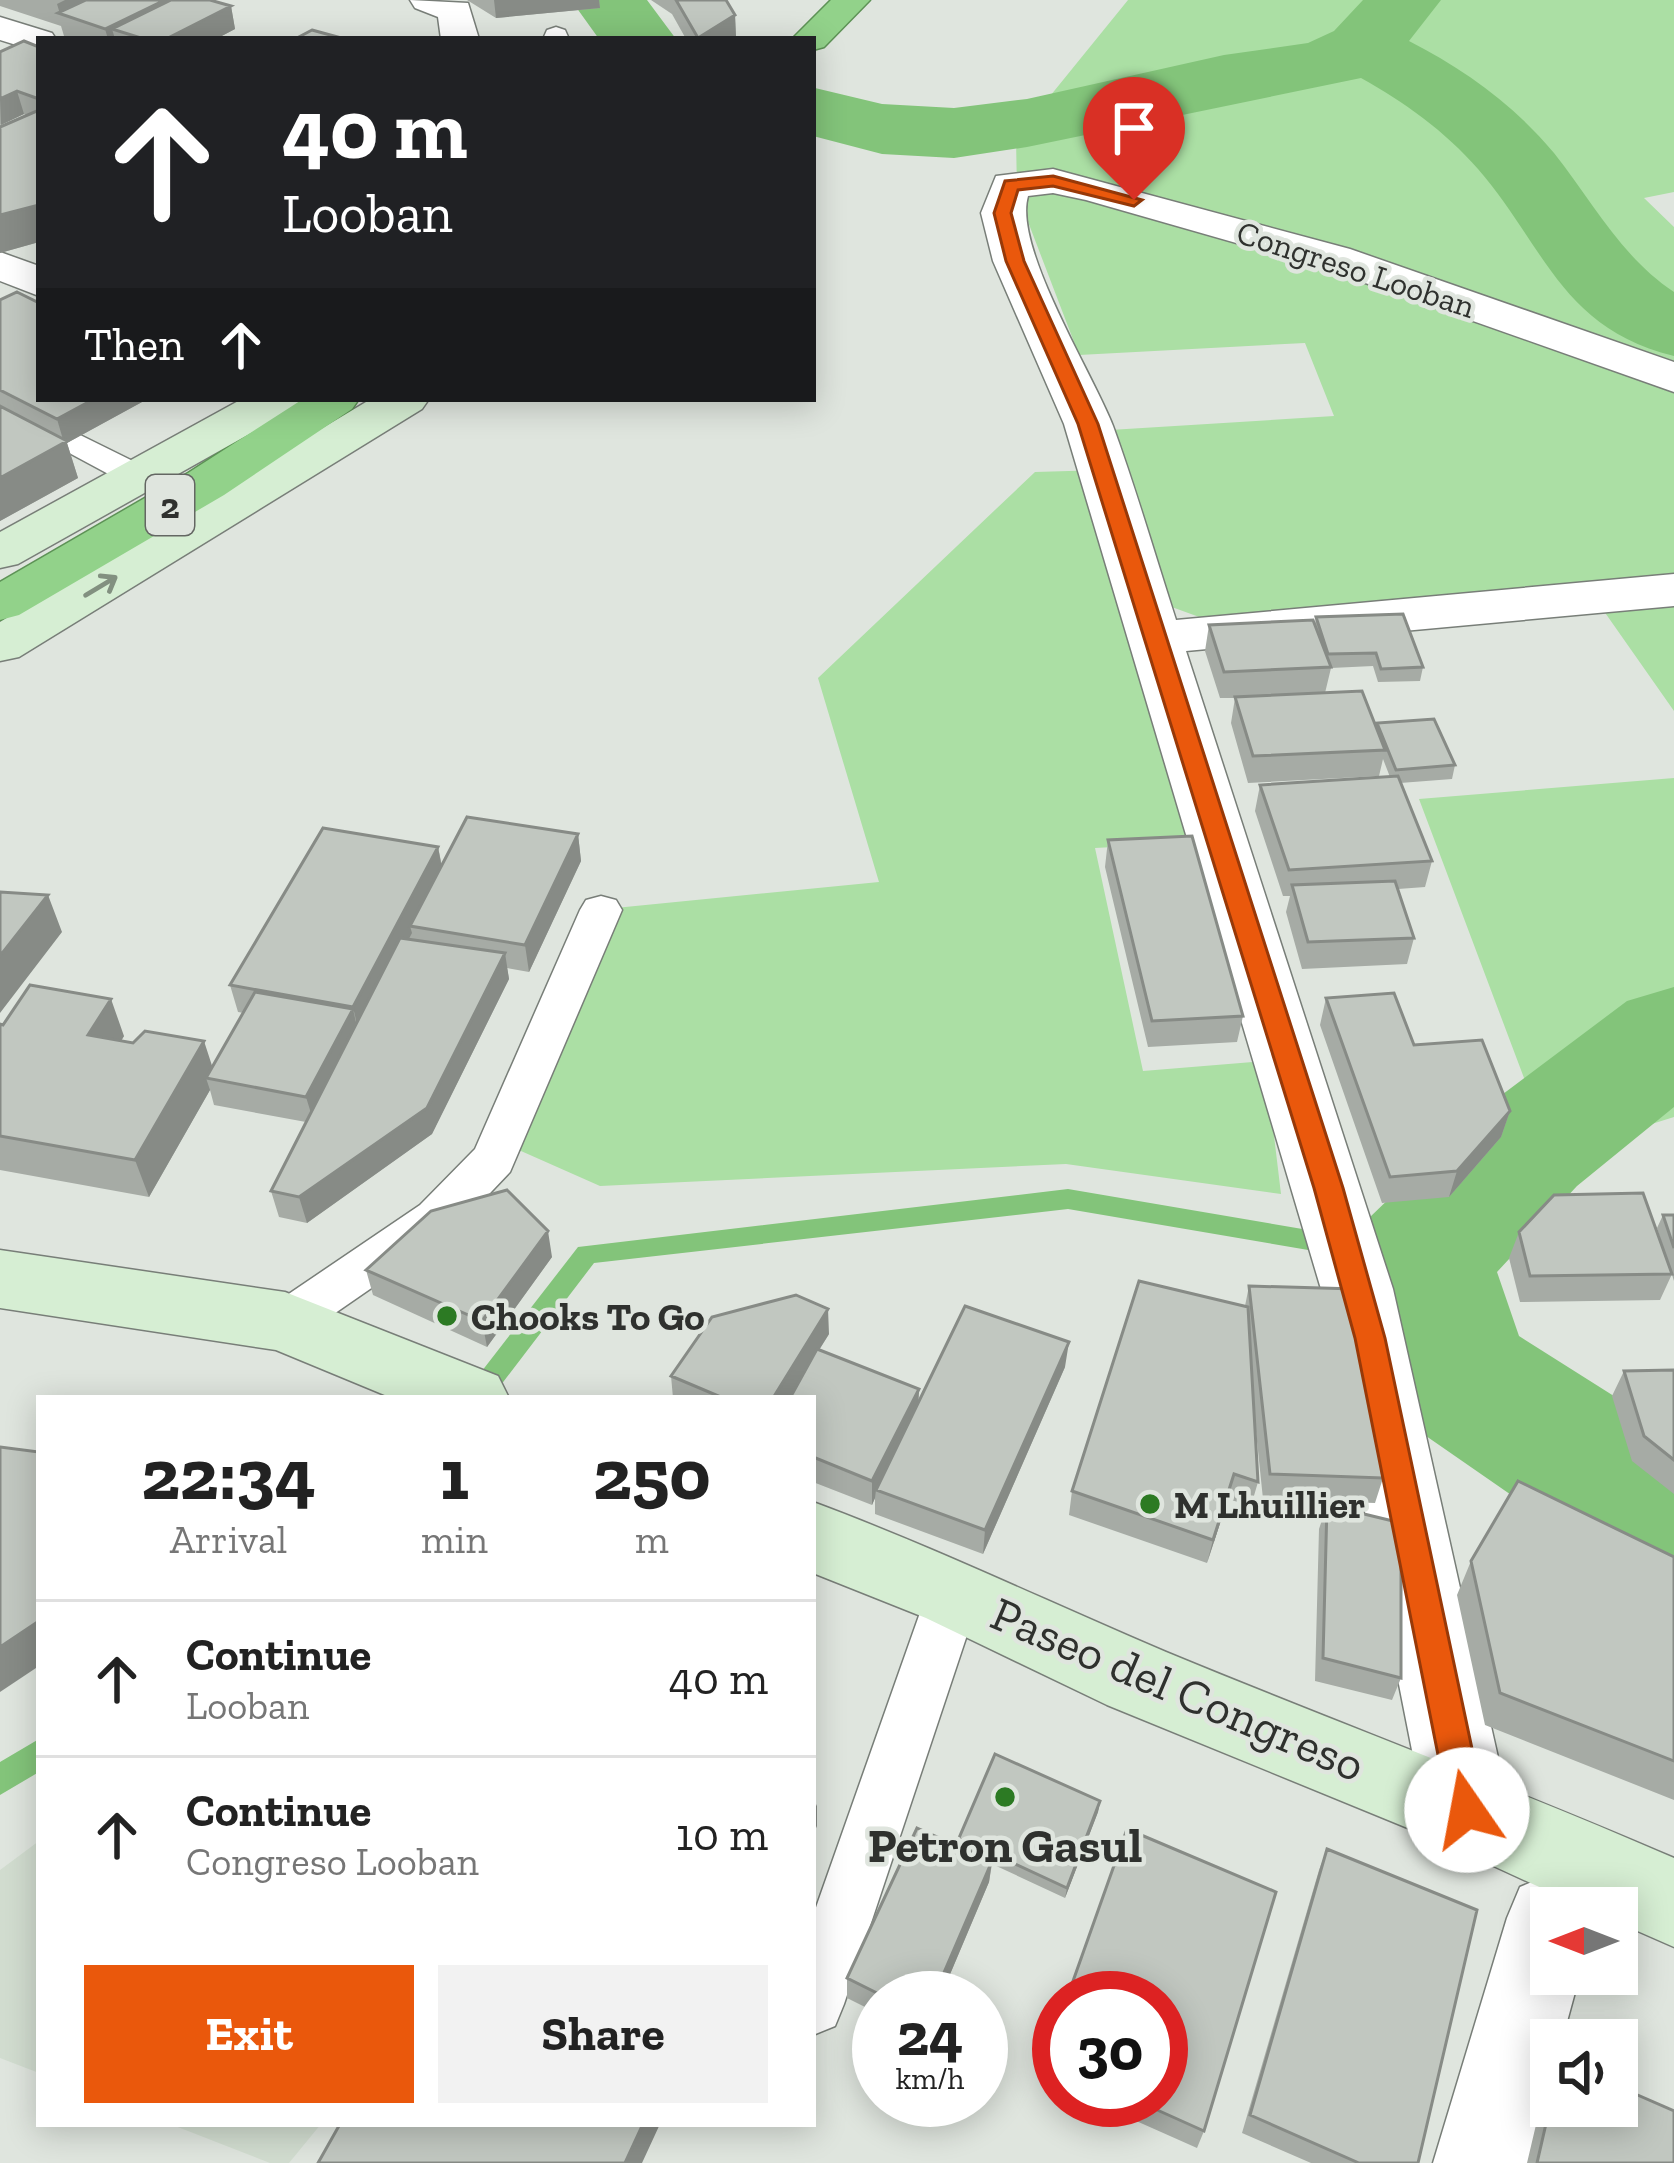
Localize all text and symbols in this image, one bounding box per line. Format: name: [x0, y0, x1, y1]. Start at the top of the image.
pin: [1083, 77, 1185, 200]
text: 40 m: [282, 79, 468, 180]
icon: ahead: [84, 84, 240, 240]
icon: arrive: [1101, 95, 1167, 161]
text: Looban: [282, 181, 453, 246]
street label: Congreso Looban: [1232, 212, 1480, 326]
icon: ahead: [208, 312, 274, 378]
text: Then: [84, 318, 184, 372]
road number: 2: [146, 475, 194, 535]
one-way arrow: [83, 573, 118, 597]
place label: Chooks To Go: [471, 1293, 705, 1340]
marker: Chooks To Go: [434, 1303, 460, 1329]
text: 22:34: [141, 1431, 316, 1517]
text: 1: [440, 1431, 469, 1517]
text: 250: [593, 1431, 711, 1517]
place label: M Lhuillier: [1174, 1481, 1365, 1528]
marker: M Lhuillier: [1137, 1491, 1163, 1517]
text: Arrival: [170, 1516, 287, 1563]
text: min: [421, 1516, 488, 1563]
text: m: [635, 1516, 669, 1563]
street label: Paseo del Congreso: [983, 1585, 1373, 1793]
text: Continue: [186, 1628, 371, 1682]
icon: ahead: [84, 1646, 150, 1712]
text: 40 m: [669, 1652, 768, 1706]
text: Looban: [186, 1682, 309, 1729]
position arrow: [1404, 1747, 1530, 1873]
text: Continue: [186, 1784, 371, 1838]
marker: Petron Gasul: [992, 1784, 1018, 1810]
icon: ahead: [84, 1802, 150, 1868]
text: 10 m: [676, 1808, 768, 1862]
place label: Petron Gasul: [868, 1817, 1142, 1874]
text: Congreso Looban: [186, 1838, 479, 1885]
north arrow: [1530, 1887, 1638, 1995]
map controls: [1530, 1887, 1638, 2127]
button: Exit: [84, 1965, 414, 2103]
button: Share: [438, 1965, 768, 2103]
speed limit sign: 30: [1032, 1971, 1188, 2127]
text: 24: [897, 1998, 963, 2070]
button: sound: [1530, 2019, 1638, 2127]
text: km/h: [896, 2061, 964, 2097]

